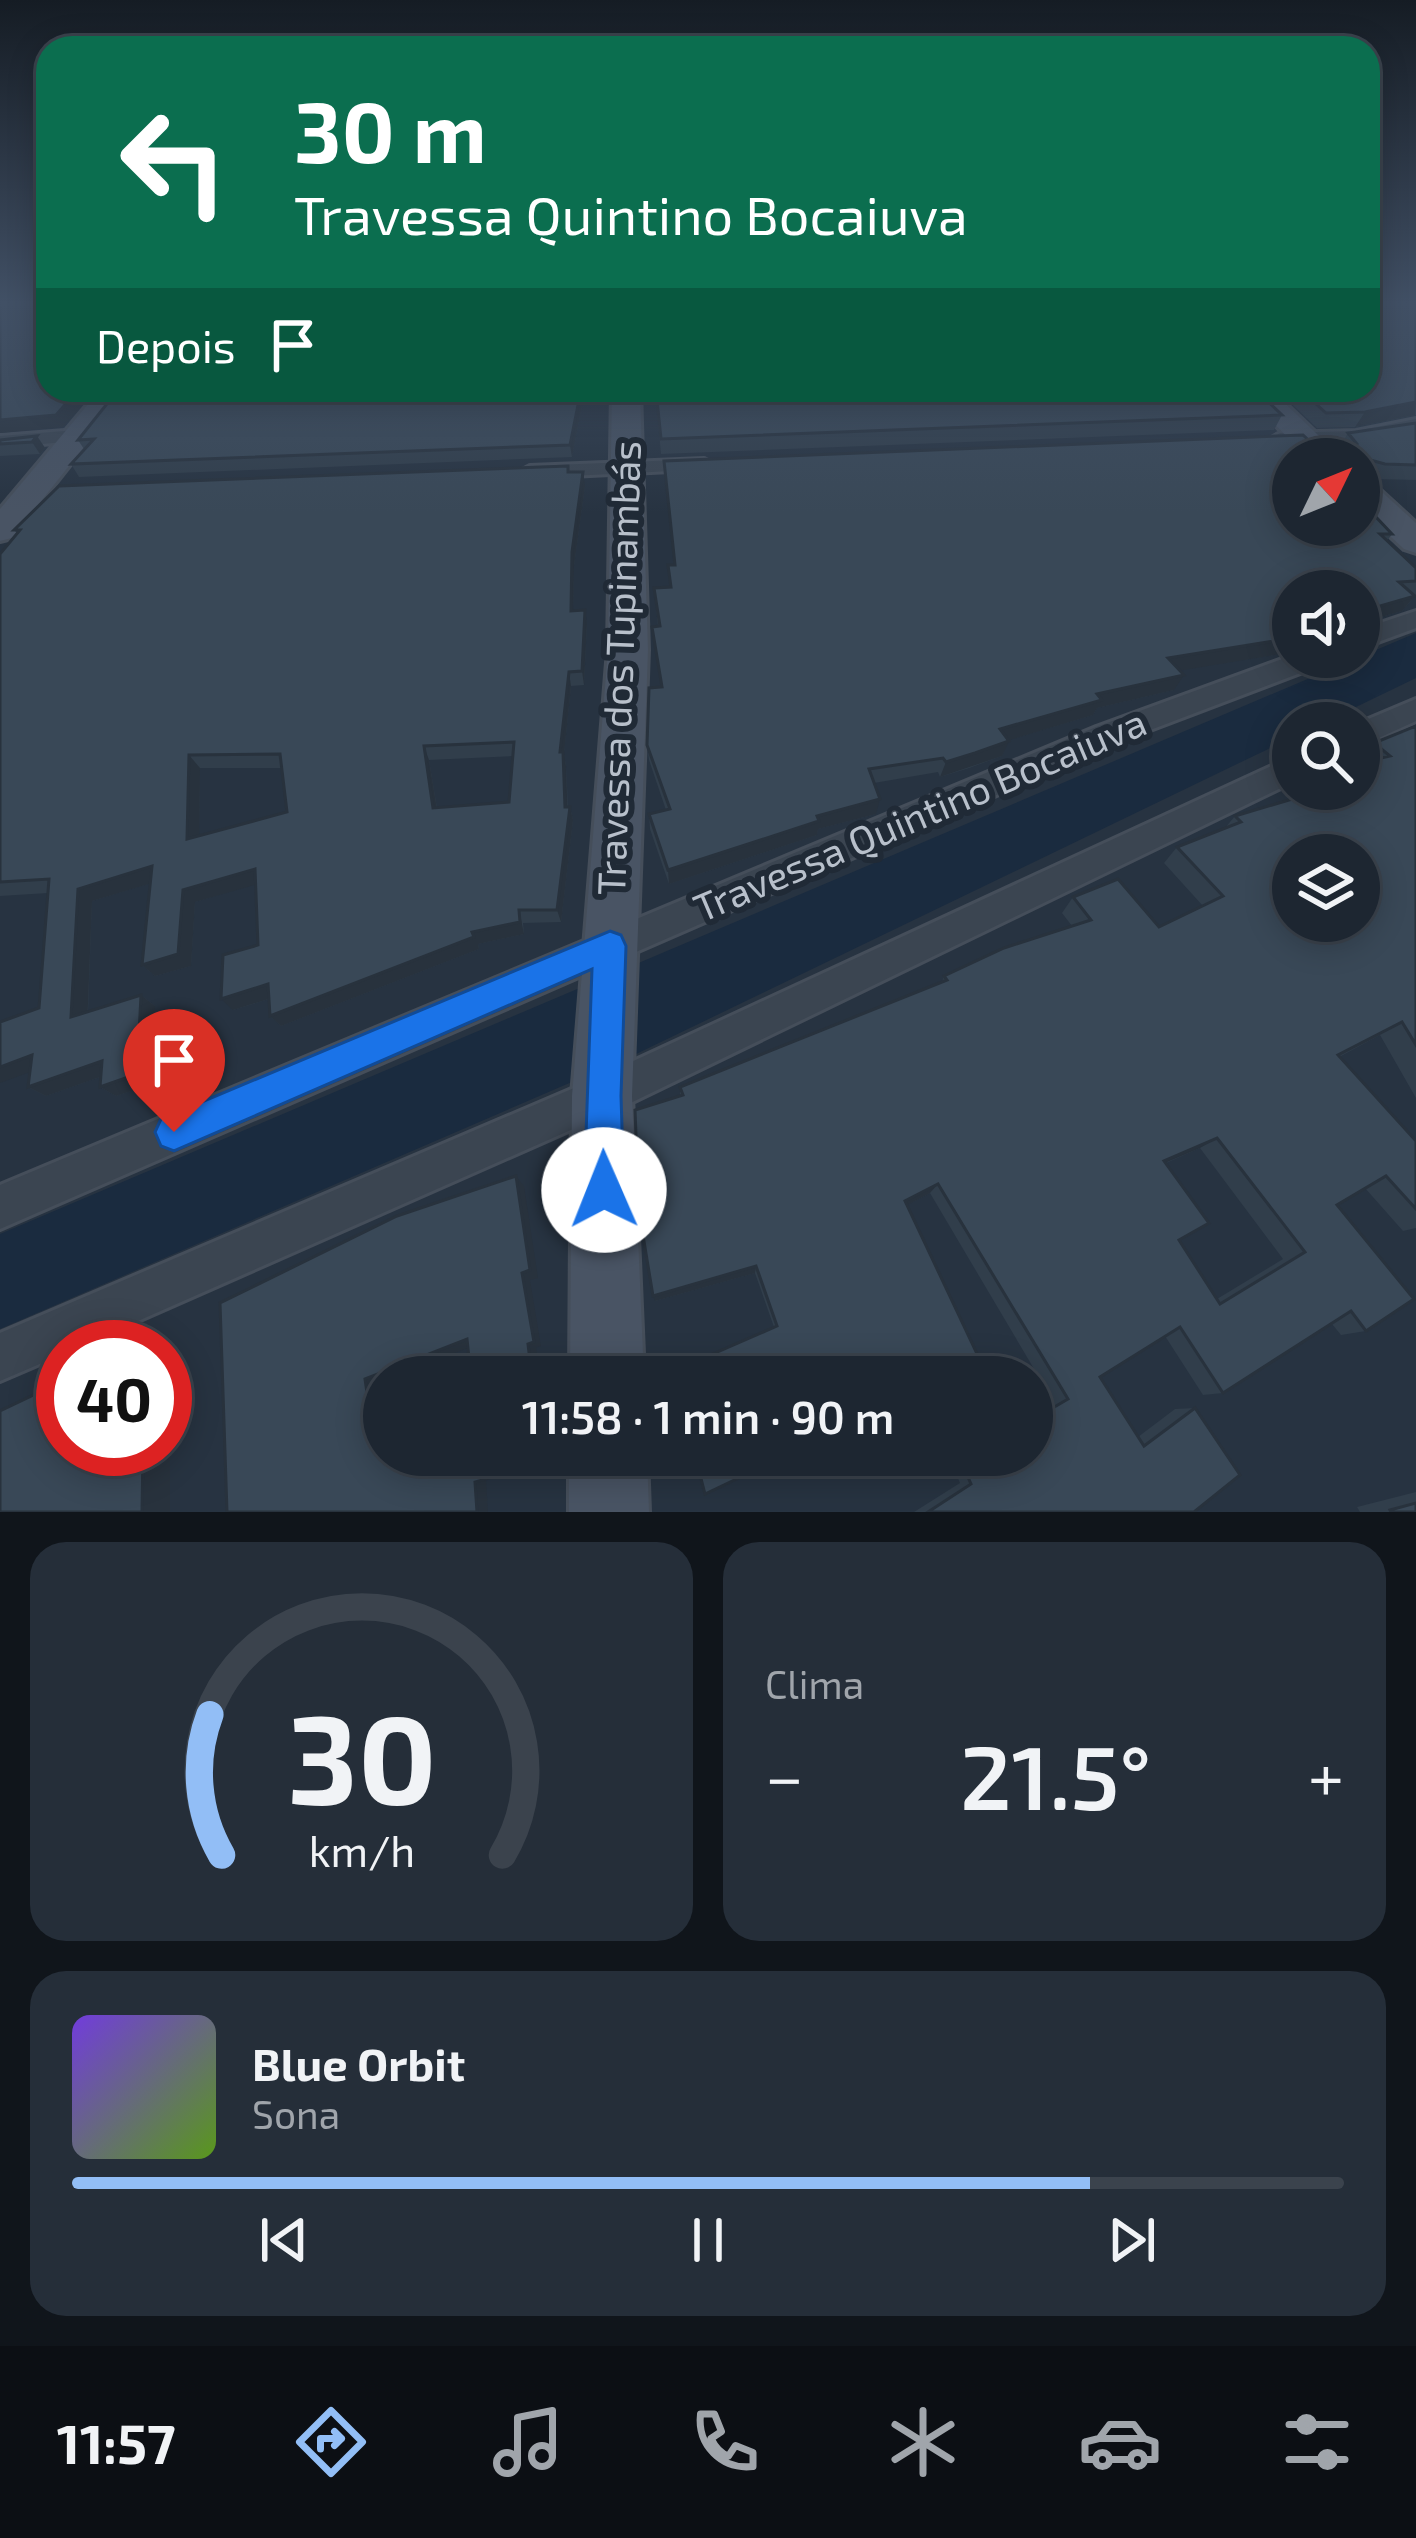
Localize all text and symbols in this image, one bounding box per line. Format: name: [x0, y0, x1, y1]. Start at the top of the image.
text: 30 m: [294, 79, 487, 180]
icon: left: [96, 84, 252, 240]
text: Travessa Quintino Bocaiuva: [294, 181, 968, 246]
icon: arrive: [260, 312, 326, 378]
text: Depois: [96, 318, 236, 372]
north arrow: [1272, 438, 1380, 546]
map controls: [1272, 438, 1380, 942]
street label: Travessa dos Tupinambás: [586, 440, 649, 896]
button: sound: [1272, 570, 1380, 678]
street label: Travessa Quintino Bocaiuva: [686, 697, 1153, 930]
button: search: [1272, 702, 1380, 810]
button: layers: [1272, 834, 1380, 942]
pin: [123, 1009, 225, 1132]
icon: arrive: [141, 1027, 207, 1093]
position arrow: [541, 1127, 667, 1253]
speed limit sign: 40: [36, 1320, 192, 1476]
text: 11:58 · 1 min · 90 m: [522, 1389, 894, 1443]
text: Clima: [765, 1660, 864, 1707]
text: 30: [287, 1679, 436, 1829]
text: 21.5°: [960, 1720, 1151, 1828]
text: −: [765, 1735, 804, 1814]
text: +: [1308, 1735, 1344, 1814]
text: km/h: [308, 1823, 415, 1875]
text: Blue Orbit: [252, 2036, 465, 2090]
text: Sona: [252, 2090, 340, 2137]
icon: previous: [251, 2207, 317, 2273]
icon: pause: [675, 2207, 741, 2273]
icon: next: [1099, 2207, 1165, 2273]
icon: directions: [289, 2400, 373, 2484]
icon: music: [486, 2400, 570, 2484]
icon: phone: [683, 2400, 767, 2484]
icon: climate: [881, 2400, 965, 2484]
icon: car: [1078, 2400, 1162, 2484]
icon: filters: [1275, 2400, 1359, 2484]
text: 11:57: [57, 2410, 176, 2475]

